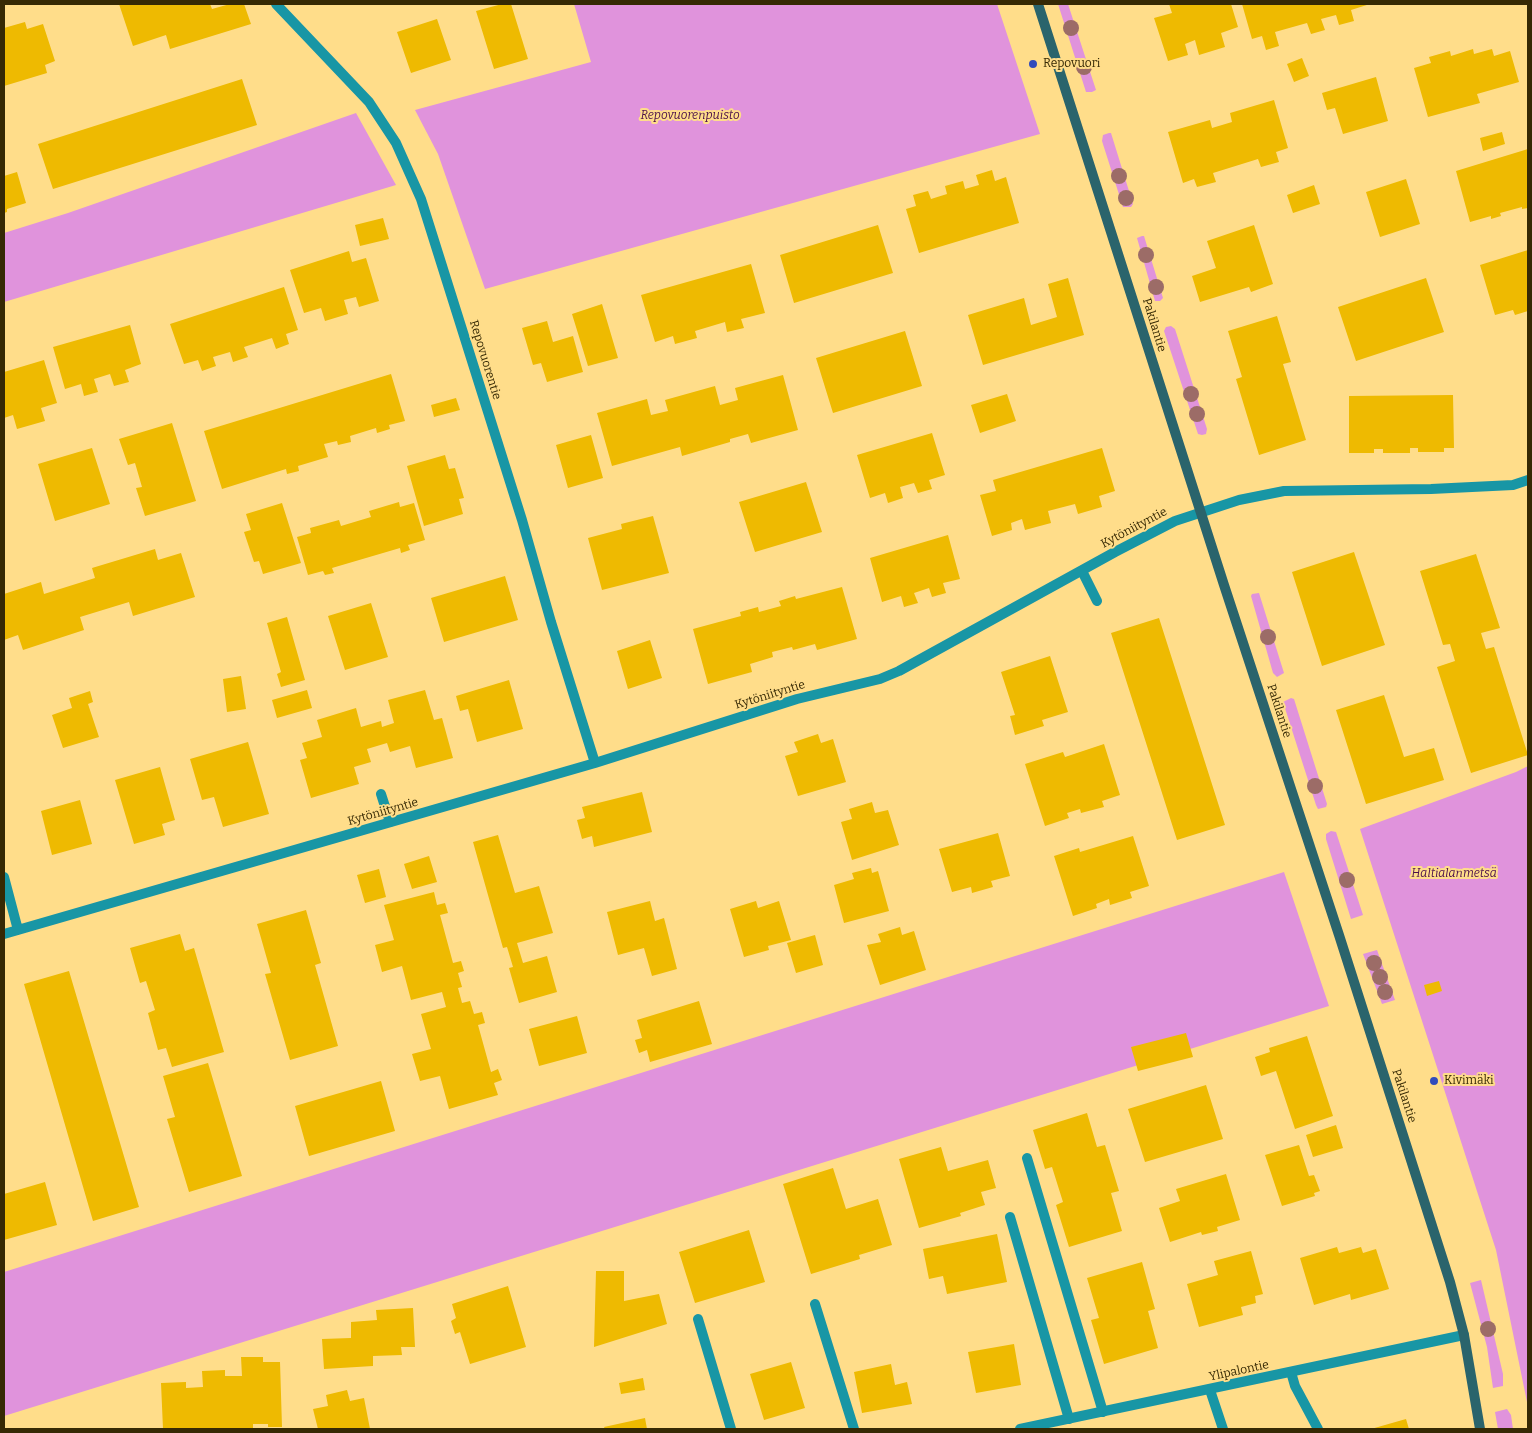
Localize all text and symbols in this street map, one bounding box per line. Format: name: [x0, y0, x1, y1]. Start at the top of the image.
place label: Repovuori: [1043, 57, 1100, 71]
marker: Repovuori: [1027, 58, 1039, 70]
park label: Repovuorenpuisto: [640, 109, 740, 123]
street label: Pakilantie: [1139, 296, 1169, 354]
street label: Repovuorentie: [466, 318, 504, 402]
street label: Kytöniityntie: [1098, 505, 1170, 551]
street label: Kytöniityntie: [733, 677, 807, 713]
street label: Pakilantie: [1264, 682, 1294, 740]
street label: Kytöniityntie: [346, 795, 420, 829]
park label: Haltialanmetsä: [1411, 867, 1497, 881]
street label: Pakilantie: [1389, 1067, 1419, 1125]
place label: Kivimäki: [1444, 1074, 1494, 1088]
marker: Kivimäki: [1428, 1075, 1440, 1087]
street label: Ylipalontie: [1208, 1358, 1270, 1384]

